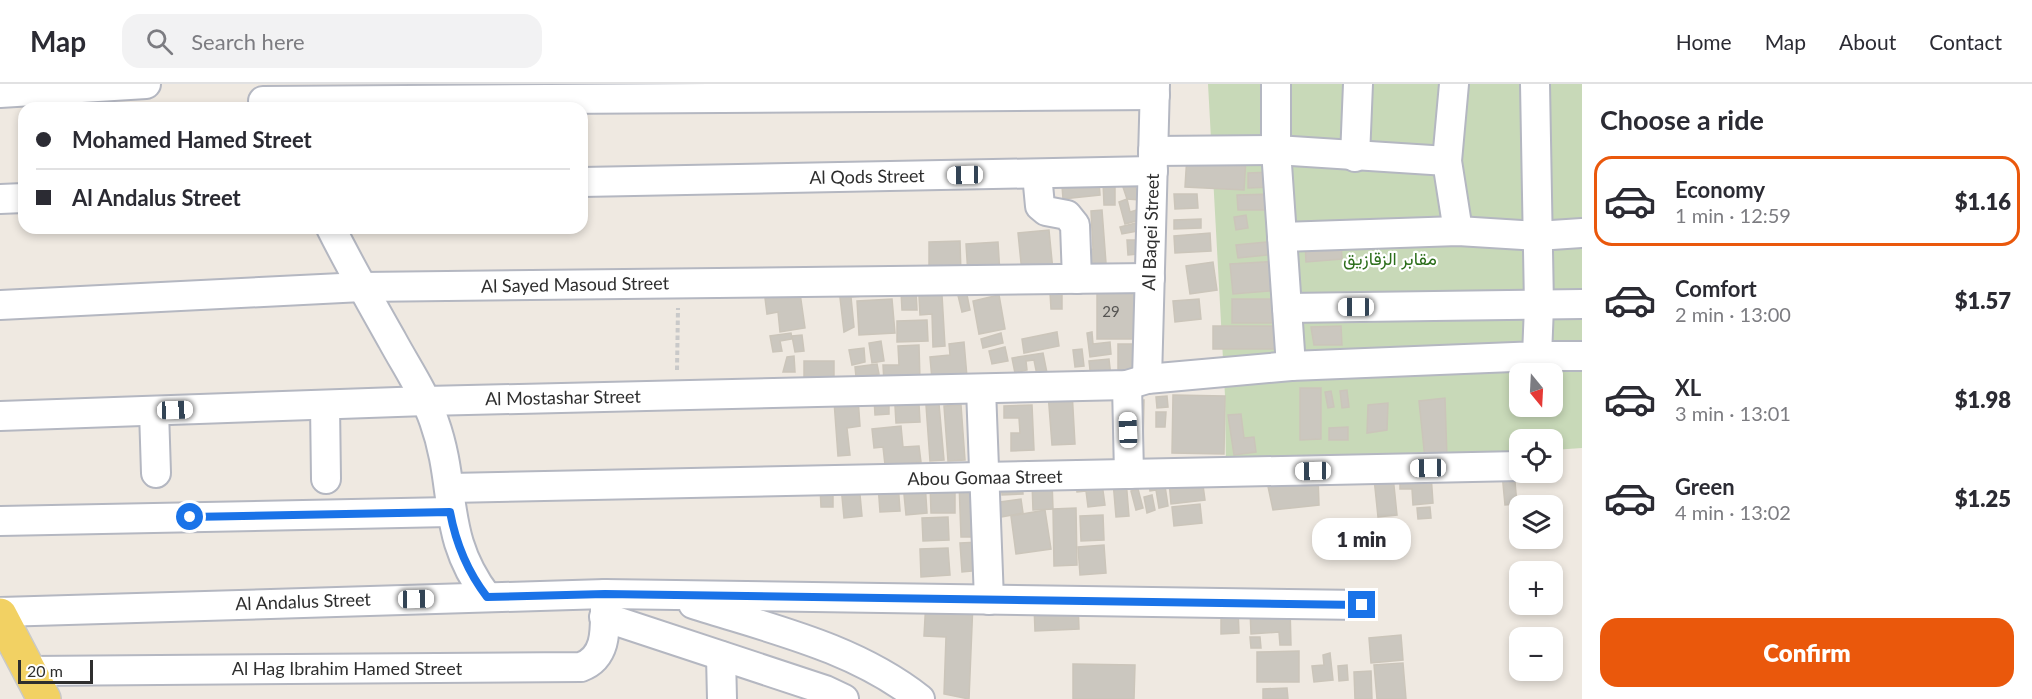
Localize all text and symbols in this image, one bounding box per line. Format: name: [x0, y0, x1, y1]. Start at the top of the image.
search box: [122, 14, 542, 68]
text: Map: [30, 24, 86, 58]
icon: search: [143, 25, 176, 58]
text: Search here: [191, 28, 305, 55]
text: Home: [1676, 29, 1732, 54]
text: Map: [1765, 29, 1806, 54]
text: About: [1839, 29, 1896, 54]
text: Contact: [1929, 29, 2002, 54]
text: Choose a ride: [1600, 103, 1764, 136]
text: Mohamed Hamed Street: [72, 126, 312, 153]
street label: Al Qods Street: [809, 164, 925, 188]
car: [947, 166, 983, 184]
street label: Al Baqei Street: [1137, 172, 1163, 291]
icon: car: [1603, 174, 1657, 228]
text: Economy: [1675, 176, 1765, 203]
text: Al Andalus Street: [72, 184, 241, 211]
text: $1.16: [1955, 188, 2011, 215]
text: 1 min · 12:59: [1675, 203, 1791, 227]
park label: مقابر الزقازيق: [1343, 247, 1437, 270]
street label: Al Sayed Masoud Street: [481, 271, 670, 297]
icon: car: [1603, 273, 1657, 327]
text: Comfort: [1675, 275, 1757, 302]
text: $1.57: [1955, 287, 2011, 314]
car: [1338, 298, 1374, 316]
house number: 29: [1102, 302, 1120, 320]
text: 2 min · 13:00: [1675, 302, 1791, 326]
north arrow: [1509, 363, 1563, 417]
map controls: [1509, 363, 1563, 681]
icon: car: [1603, 372, 1657, 426]
text: XL: [1675, 374, 1701, 401]
street label: Al Mostashar Street: [485, 385, 642, 409]
text: $1.98: [1955, 386, 2011, 413]
car: [157, 400, 193, 420]
text: 3 min · 13:01: [1675, 401, 1791, 425]
car: [1118, 412, 1138, 448]
button: locate: [1509, 429, 1563, 483]
car: [1410, 459, 1446, 477]
car: [1295, 462, 1331, 480]
street label: Abou Gomaa Street: [907, 465, 1063, 489]
icon: car: [1603, 471, 1657, 525]
text: Green: [1675, 473, 1735, 500]
text: $1.25: [1955, 485, 2011, 512]
button: layers: [1509, 495, 1563, 549]
text: 4 min · 13:02: [1675, 500, 1791, 524]
route start: [176, 503, 203, 530]
callout: 1 min: [1312, 518, 1412, 560]
text: 1 min: [1337, 527, 1386, 551]
button: +: [1509, 561, 1563, 615]
street label: Al Andalus Street: [235, 588, 372, 614]
car: [398, 590, 434, 608]
route end: [1348, 591, 1375, 618]
button: Confirm: [1600, 618, 2014, 687]
button: −: [1509, 627, 1563, 681]
scale bar: [18, 657, 93, 684]
street label: Al Hag Ibrahim Hamed Street: [232, 657, 463, 679]
text: 20 m: [27, 661, 63, 680]

